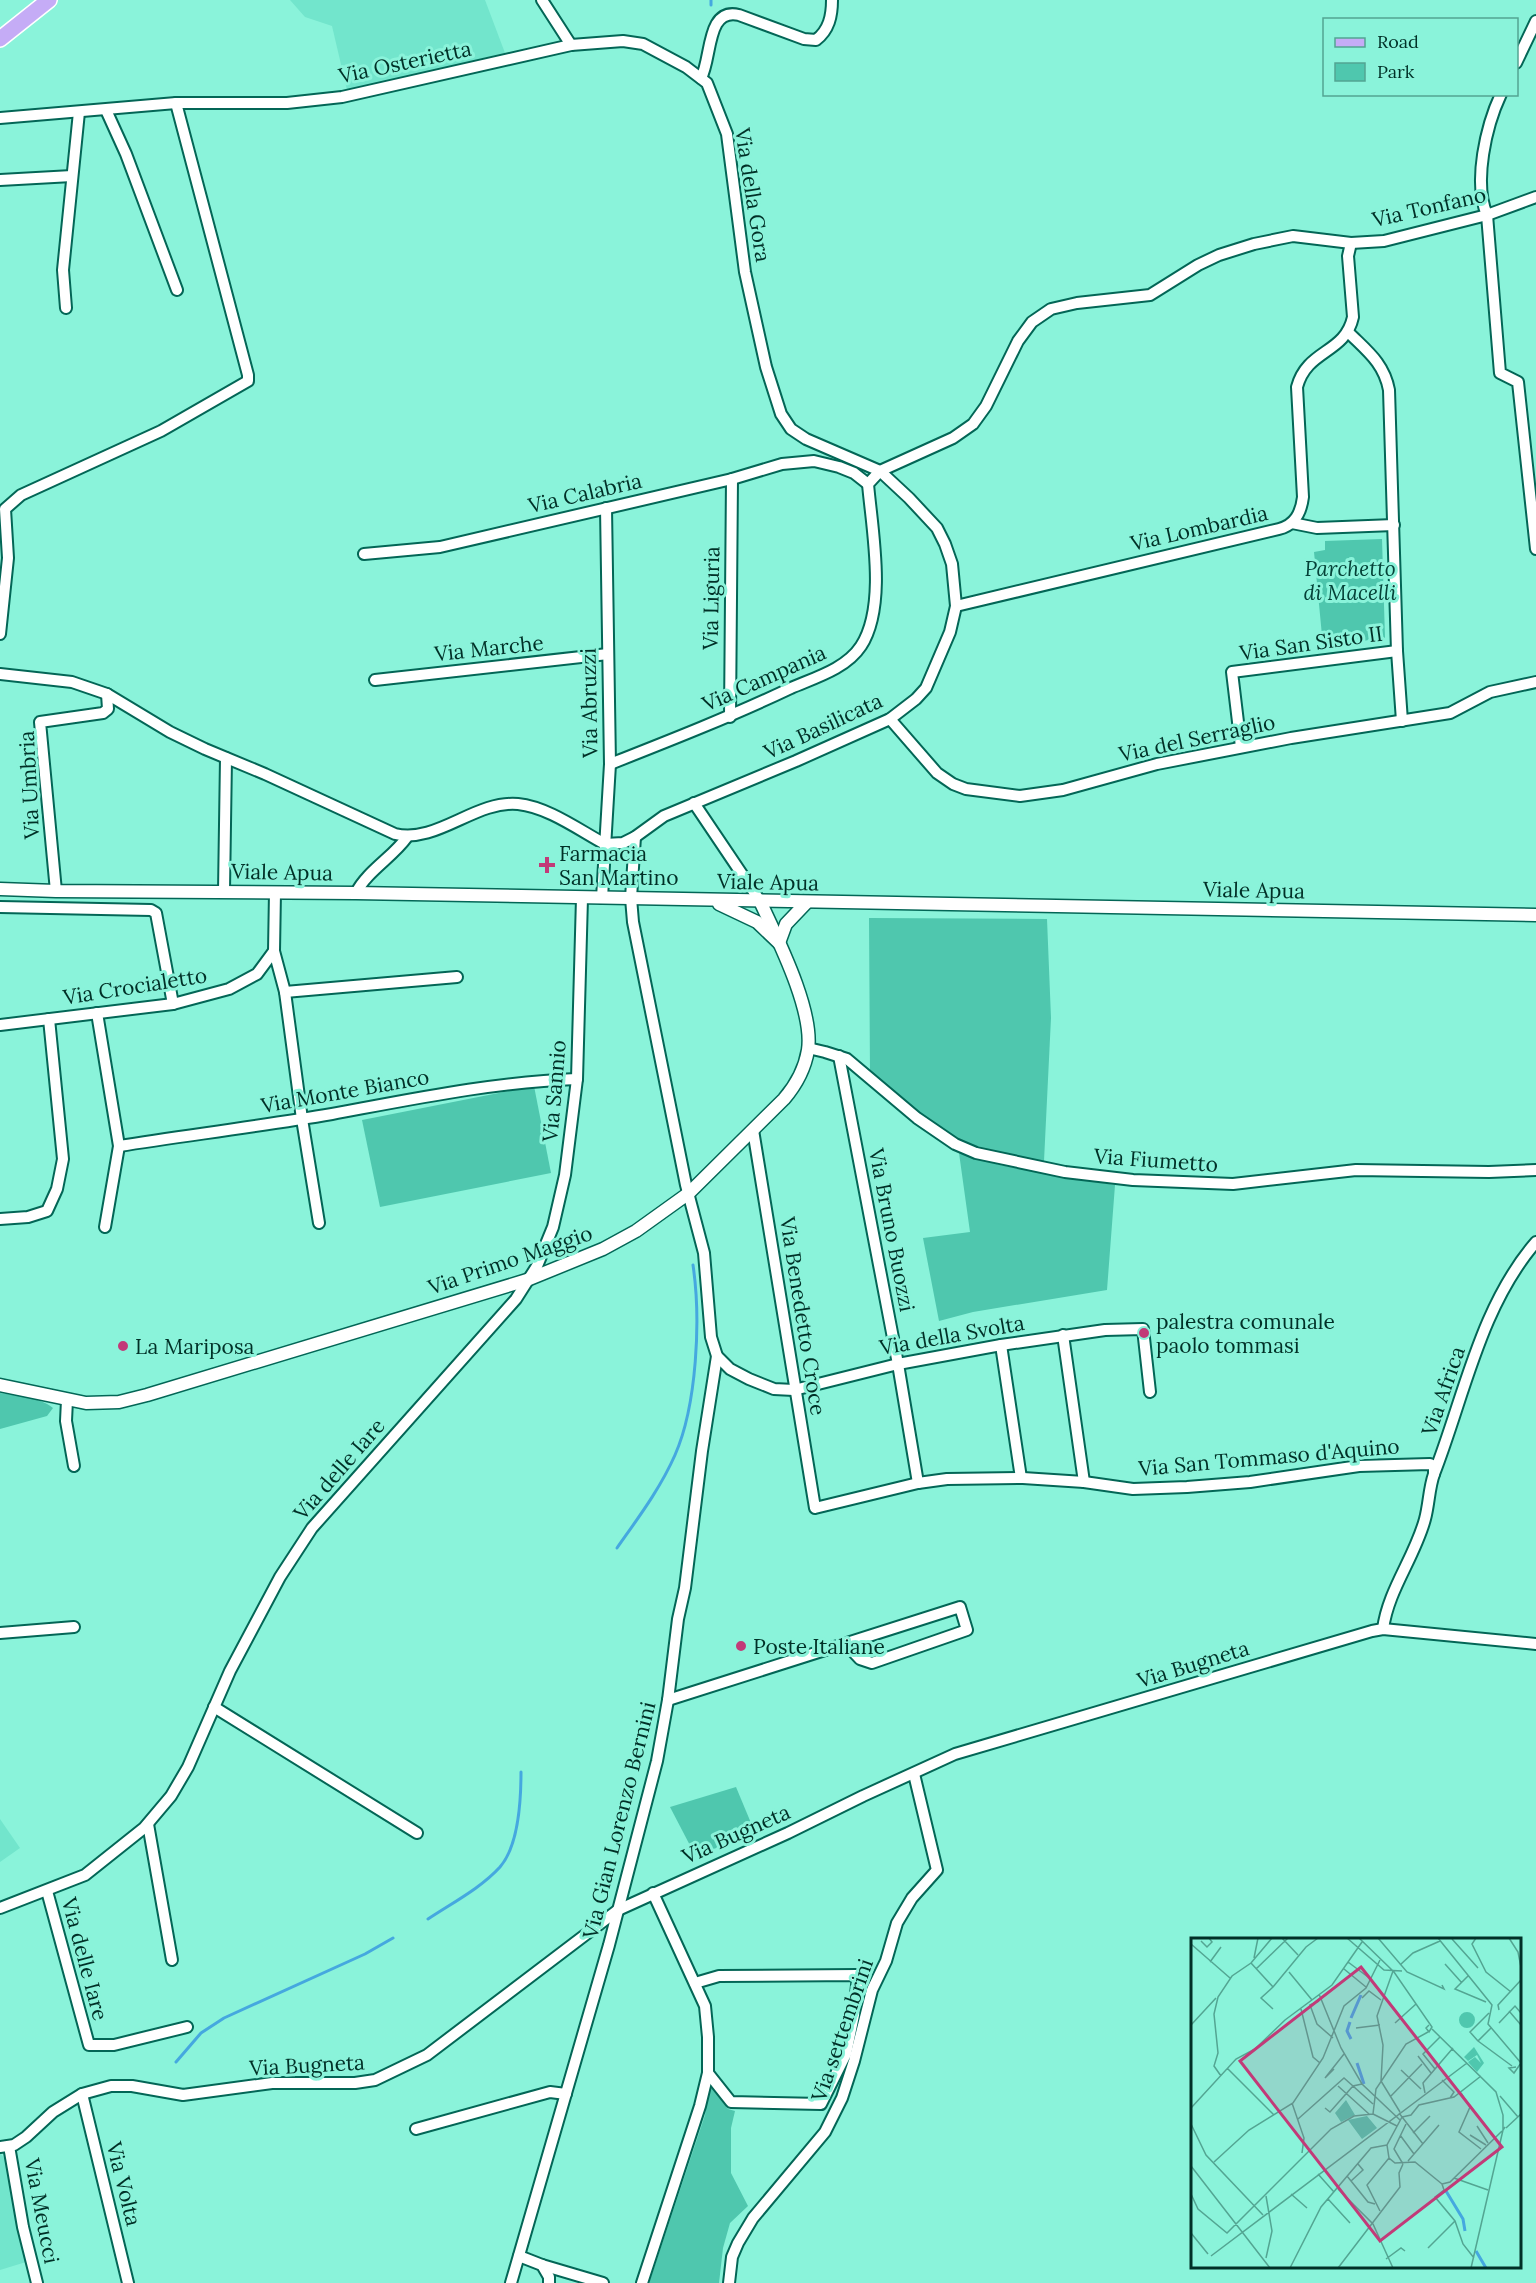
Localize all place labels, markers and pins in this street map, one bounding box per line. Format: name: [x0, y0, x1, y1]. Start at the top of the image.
place label: Farmacia San Martino: [559, 840, 678, 891]
marker: Farmacia San Martino: [540, 858, 554, 872]
place label: palestra comunale paolo tommasi: [1156, 1308, 1335, 1359]
marker: palestra comunale paolo tommasi: [1137, 1326, 1151, 1340]
place label: La Mariposa: [135, 1333, 255, 1360]
marker: La Mariposa: [116, 1339, 130, 1353]
place label: Poste Italiane: [753, 1633, 885, 1660]
marker: Poste Italiane: [734, 1639, 748, 1653]

